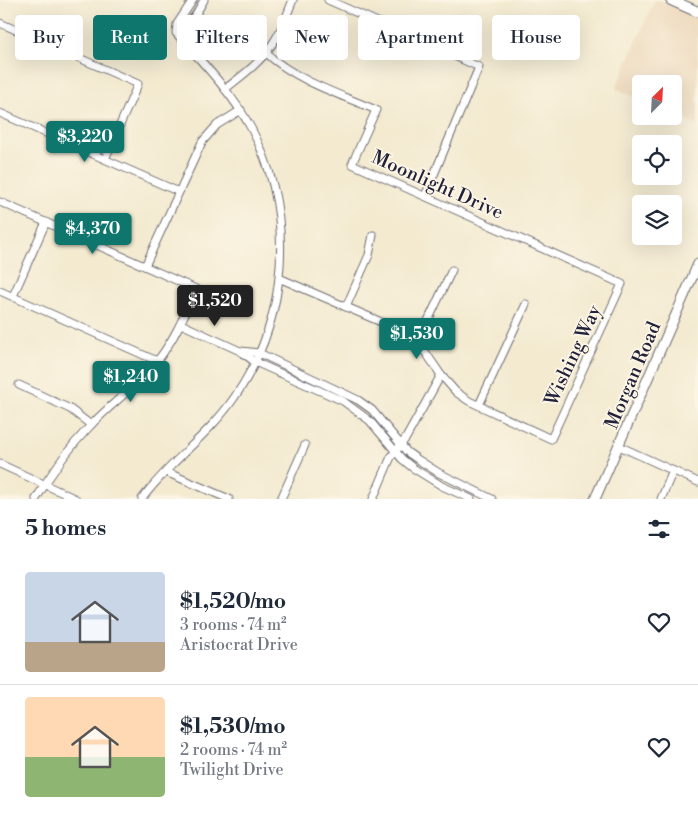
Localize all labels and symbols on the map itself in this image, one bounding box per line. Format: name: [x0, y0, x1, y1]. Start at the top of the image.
north arrow: [632, 75, 682, 125]
pin: $3,220: [44, 120, 126, 163]
street label: Moonlight Drive: [368, 145, 507, 225]
pin: $4,370: [52, 212, 134, 255]
pin: $1,520: [174, 284, 256, 327]
street label: Wishing Way: [539, 300, 607, 411]
pin: $1,530: [376, 318, 458, 360]
street label: Morgan Road: [600, 318, 666, 433]
pin: $1,240: [90, 360, 172, 403]

